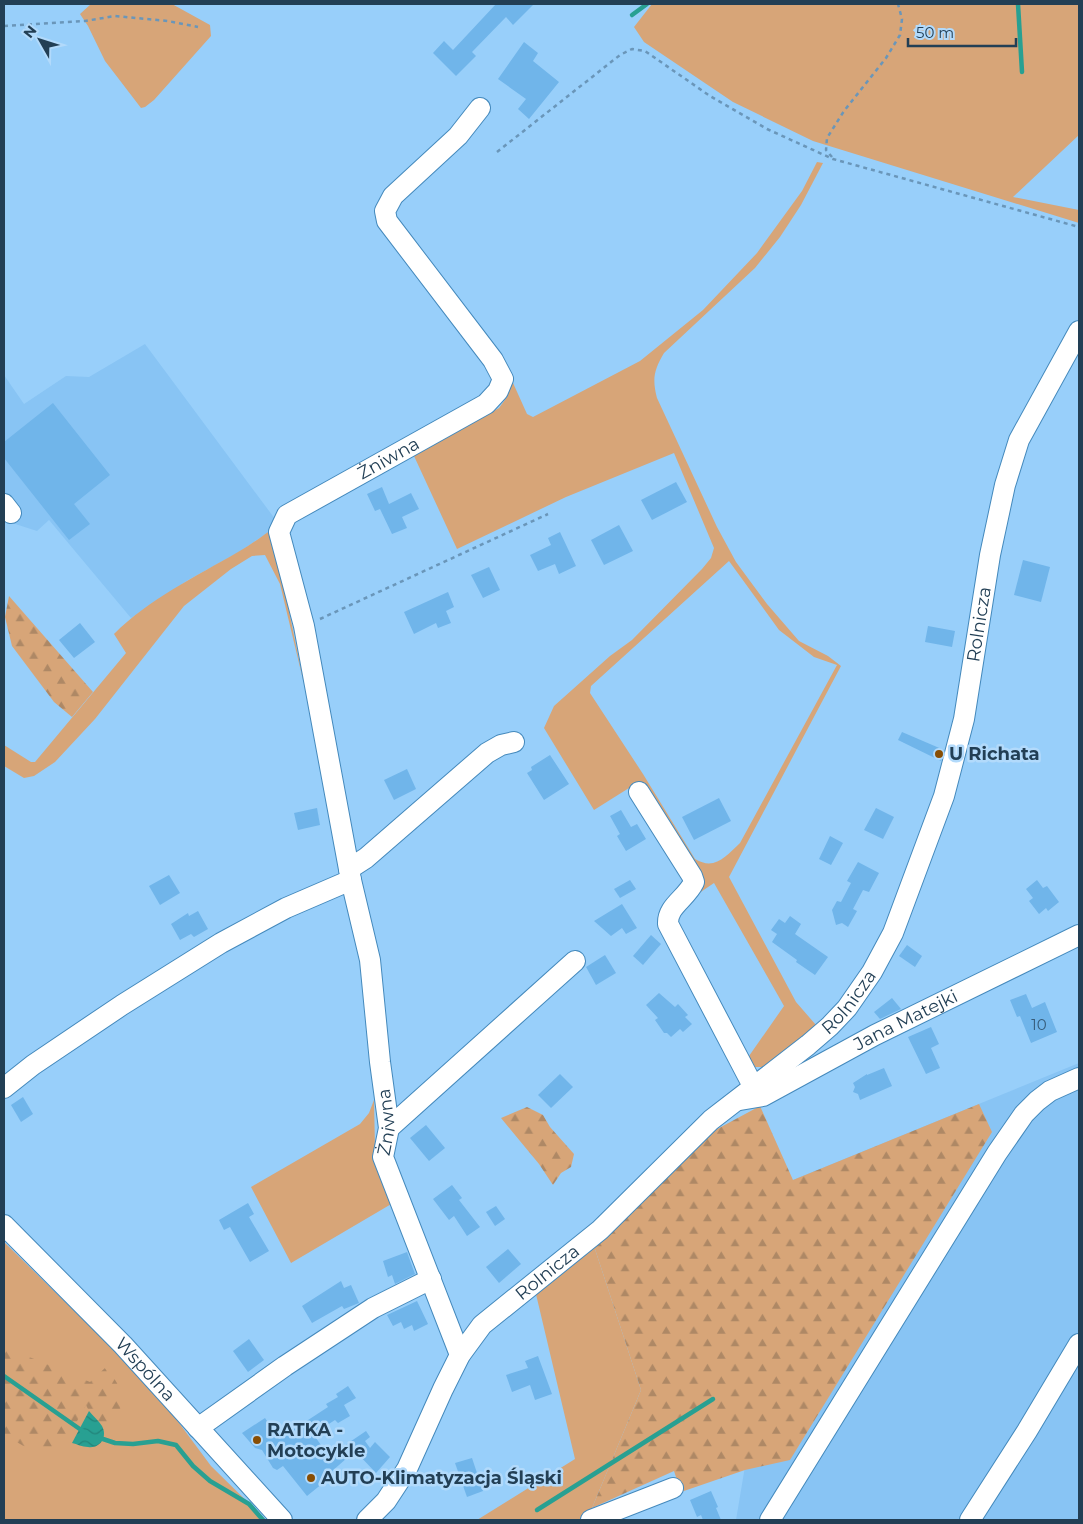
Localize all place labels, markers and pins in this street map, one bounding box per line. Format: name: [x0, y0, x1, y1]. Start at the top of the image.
place label: U Richata: [949, 743, 1040, 765]
marker: U Richata: [933, 748, 945, 760]
place label: RATKA - Motocykle: [267, 1419, 365, 1462]
marker: RATKA - Motocykle: [251, 1434, 263, 1446]
place label: AUTO-Klimatyzacja Śląski: [320, 1467, 562, 1489]
marker: AUTO-Klimatyzacja Śląski: [305, 1472, 317, 1484]

